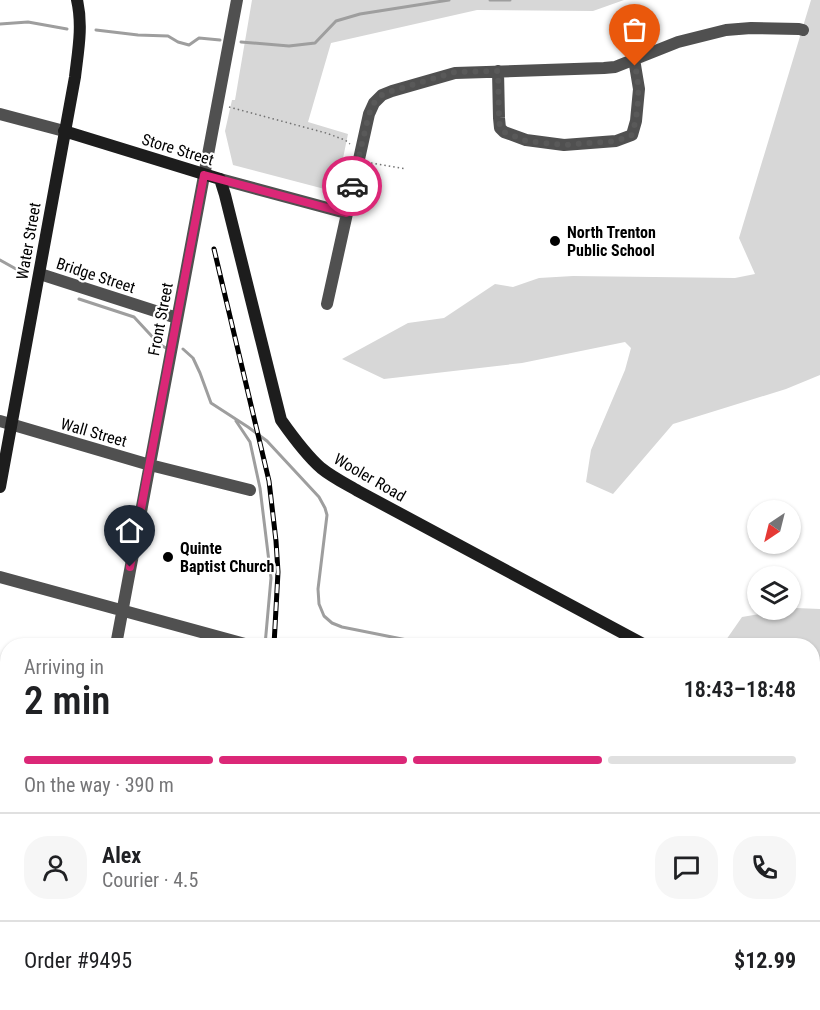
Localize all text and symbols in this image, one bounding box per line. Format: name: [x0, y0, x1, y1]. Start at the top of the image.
pin: [609, 4, 660, 66]
icon: bag: [618, 13, 651, 46]
street label: Store Street: [140, 130, 216, 170]
courier: [322, 156, 382, 216]
icon: car: [336, 170, 369, 203]
street label: Water Street: [12, 201, 45, 281]
place label: North Trenton Public School: [567, 223, 656, 260]
marker: North Trenton Public School: [548, 234, 562, 248]
street label: Bridge Street: [54, 254, 138, 297]
street label: Front Street: [144, 281, 177, 357]
street label: Wall Street: [59, 414, 129, 451]
street label: Wooler Road: [330, 449, 409, 506]
north arrow: [747, 500, 801, 554]
map controls: [747, 500, 801, 620]
pin: [104, 505, 155, 567]
icon: home: [113, 514, 146, 547]
place label: Quinte Baptist Church: [180, 539, 275, 576]
marker: Quinte Baptist Church: [161, 550, 175, 564]
button: layers: [747, 566, 801, 620]
text: Arriving in: [24, 655, 104, 679]
text: 18:43–18:48: [684, 677, 796, 702]
text: 2 min: [24, 678, 110, 724]
text: On the way · 390 m: [24, 773, 174, 797]
button: person: [24, 836, 87, 899]
button: chat: [655, 836, 718, 899]
button: phone: [733, 836, 796, 899]
text: Alex: [102, 843, 141, 868]
text: Courier · 4.5: [102, 868, 198, 892]
text: Order #9495: [24, 948, 132, 973]
text: $12.99: [734, 948, 796, 973]

